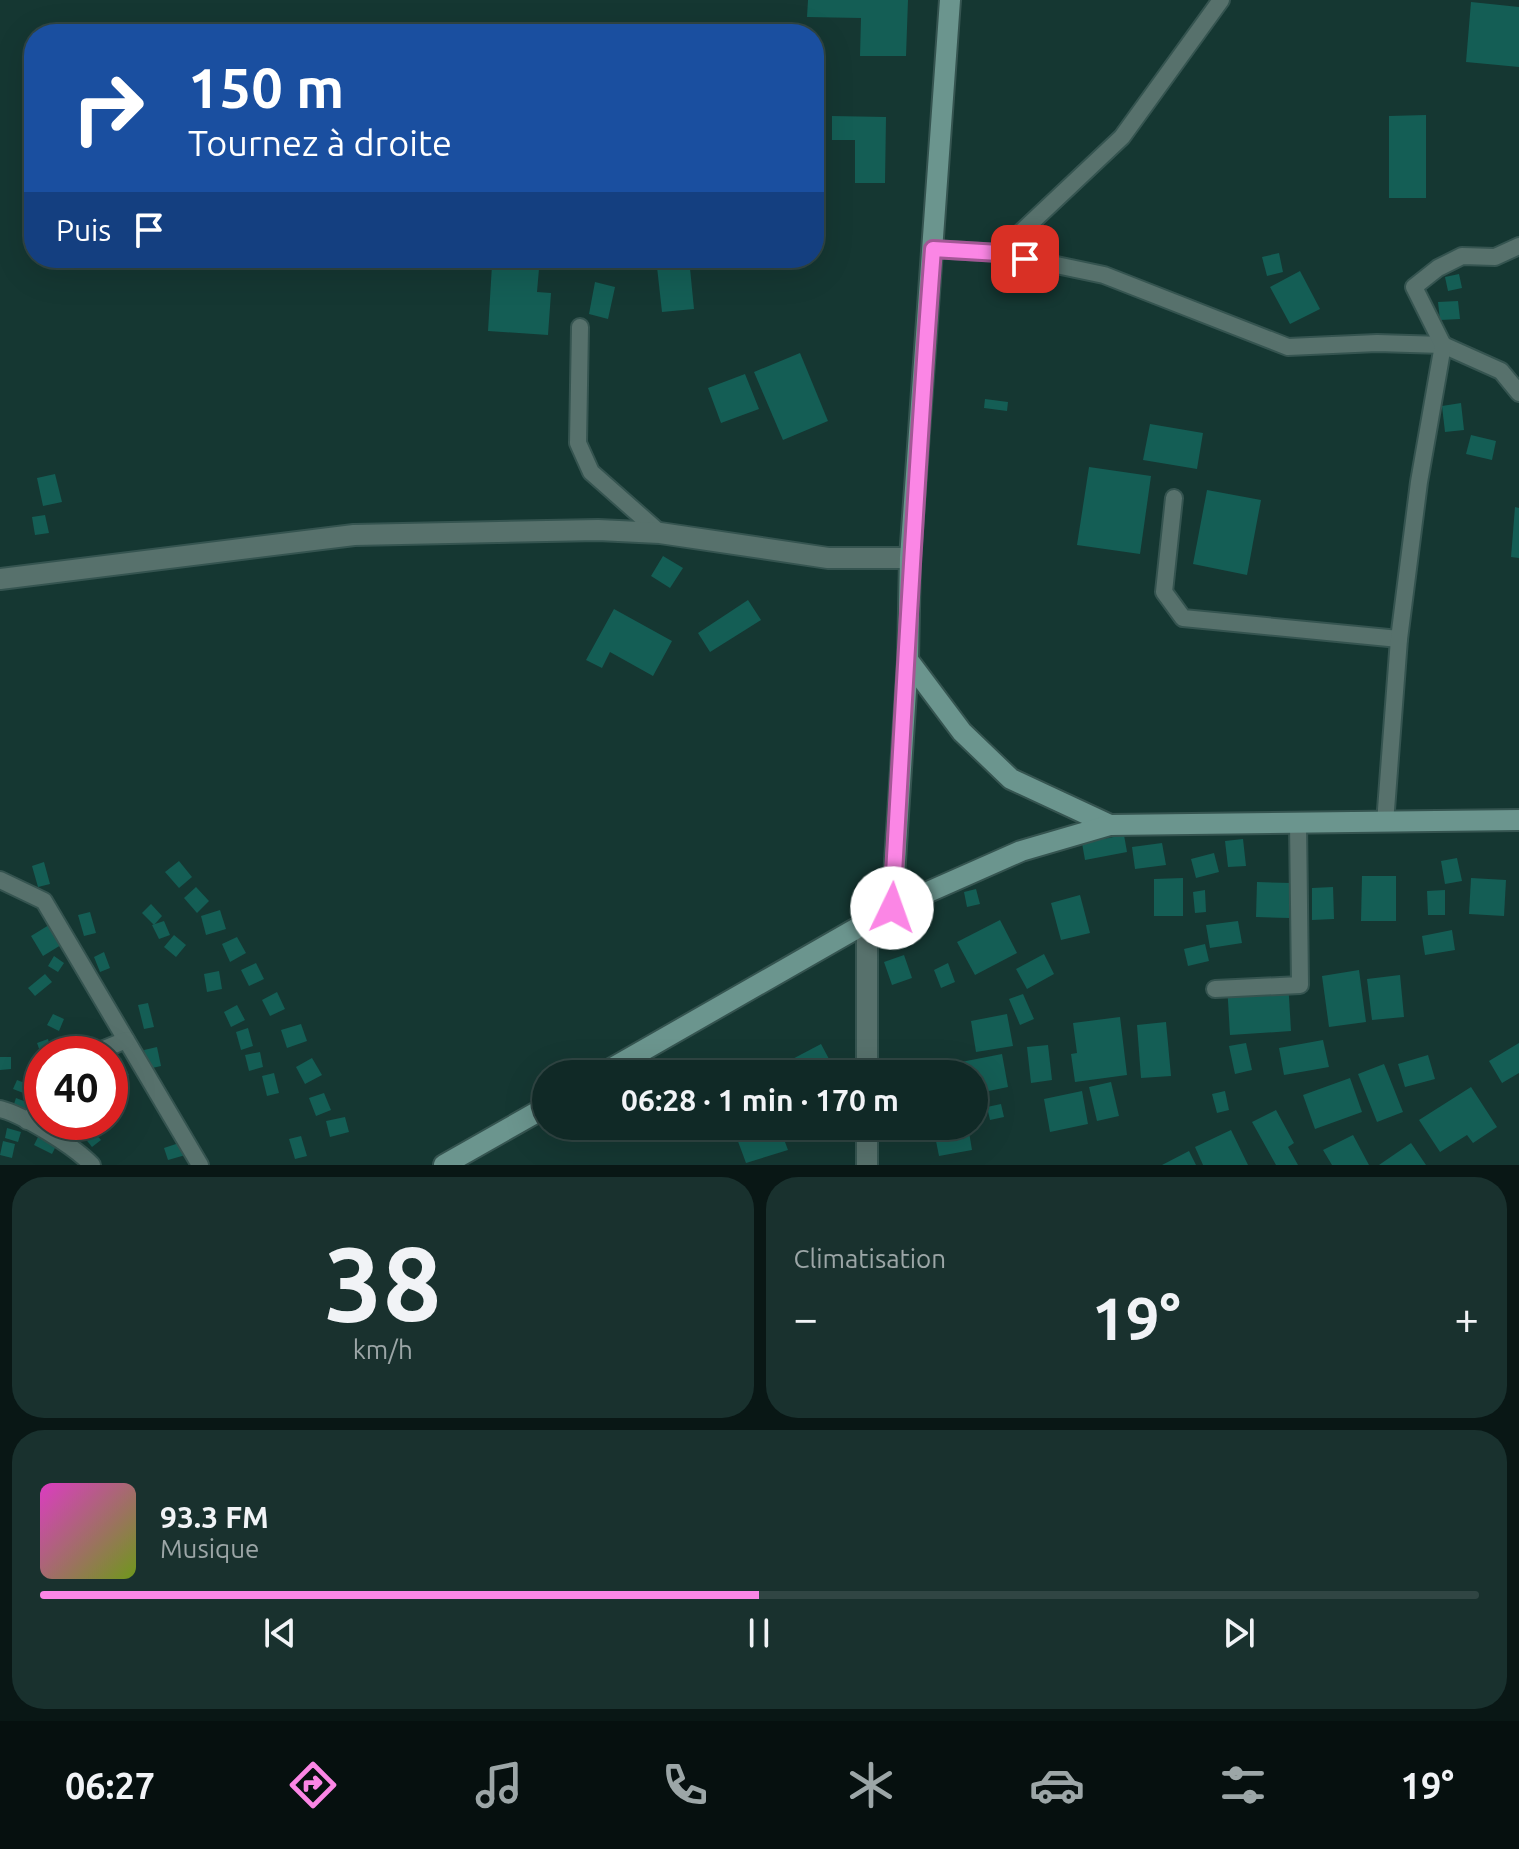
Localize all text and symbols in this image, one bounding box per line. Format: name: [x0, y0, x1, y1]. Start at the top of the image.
icon: right: [56, 56, 160, 160]
text: 150 m: [188, 56, 344, 119]
text: Tournez à droite: [188, 122, 452, 163]
icon: arrive: [127, 208, 171, 252]
text: Puis: [56, 213, 111, 247]
pin: [991, 225, 1059, 293]
icon: arrive: [1003, 237, 1047, 281]
position arrow: [850, 866, 934, 950]
speed limit sign: 40: [24, 1036, 128, 1140]
text: 06:28 · 1 min · 170 m: [621, 1083, 899, 1117]
text: 38: [324, 1224, 441, 1341]
text: Climatisation: [794, 1244, 946, 1273]
text: 19°: [1092, 1284, 1181, 1351]
text: −: [794, 1293, 818, 1342]
text: +: [1454, 1293, 1479, 1342]
text: km/h: [353, 1335, 413, 1364]
text: 93.3 FM: [160, 1500, 269, 1534]
text: Musique: [160, 1534, 259, 1563]
icon: previous: [258, 1611, 302, 1655]
icon: pause: [737, 1611, 781, 1655]
icon: next: [1217, 1611, 1261, 1655]
icon: directions: [285, 1757, 341, 1813]
icon: music: [471, 1757, 527, 1813]
icon: phone: [657, 1757, 713, 1813]
icon: climate: [843, 1757, 899, 1813]
icon: car: [1029, 1757, 1085, 1813]
icon: filters: [1215, 1757, 1271, 1813]
text: 06:27: [65, 1765, 155, 1806]
text: 19°: [1401, 1765, 1454, 1806]

